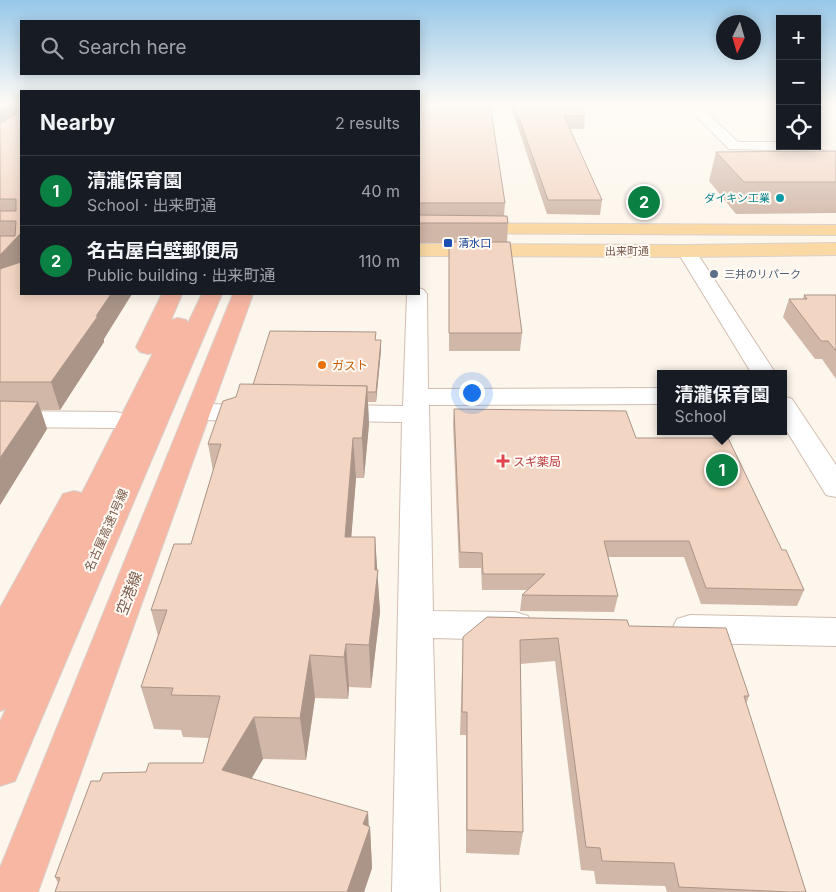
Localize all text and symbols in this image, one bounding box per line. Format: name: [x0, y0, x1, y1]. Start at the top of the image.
north arrow: [716, 15, 761, 60]
map controls: [776, 15, 821, 150]
button: +: [776, 15, 821, 60]
search box: [20, 20, 420, 75]
icon: search: [38, 34, 66, 62]
text: Search here: [78, 36, 187, 59]
button: −: [776, 60, 821, 105]
button: locate: [776, 105, 821, 150]
text: Nearby: [40, 110, 115, 135]
text: 2 results: [335, 113, 400, 133]
text: 清瀧保育園: [87, 169, 182, 192]
text: 1: [53, 181, 59, 201]
text: 40 m: [361, 181, 400, 201]
pin: 2: [628, 183, 660, 221]
place label: ダイキン工業: [704, 191, 770, 205]
marker: ダイキン工業: [774, 192, 786, 204]
text: School · 出来町通: [87, 195, 217, 215]
place label: 清水口: [458, 236, 491, 250]
marker: 清水口: [442, 237, 454, 249]
text: 名古屋白壁郵便局: [87, 239, 239, 262]
street label: 出来町通: [605, 244, 649, 258]
text: 2: [51, 251, 61, 271]
text: 110 m: [358, 251, 400, 271]
text: Public building · 出来町通: [87, 265, 275, 285]
place label: 三井のリパーク: [724, 267, 801, 281]
marker: 三井のリパーク: [708, 268, 720, 280]
place label: ガスト: [332, 358, 368, 373]
marker: ガスト: [316, 359, 328, 371]
popup: [657, 370, 787, 435]
your location: [459, 380, 485, 406]
text: 清瀧保育園: [674, 383, 770, 406]
text: School: [674, 406, 726, 426]
pin: 1: [706, 451, 738, 489]
place label: スギ薬局: [513, 454, 561, 469]
marker: スギ薬局: [497, 455, 509, 467]
street label: 名古屋高速1号線: [81, 486, 131, 574]
street label: 空港線: [112, 569, 146, 617]

